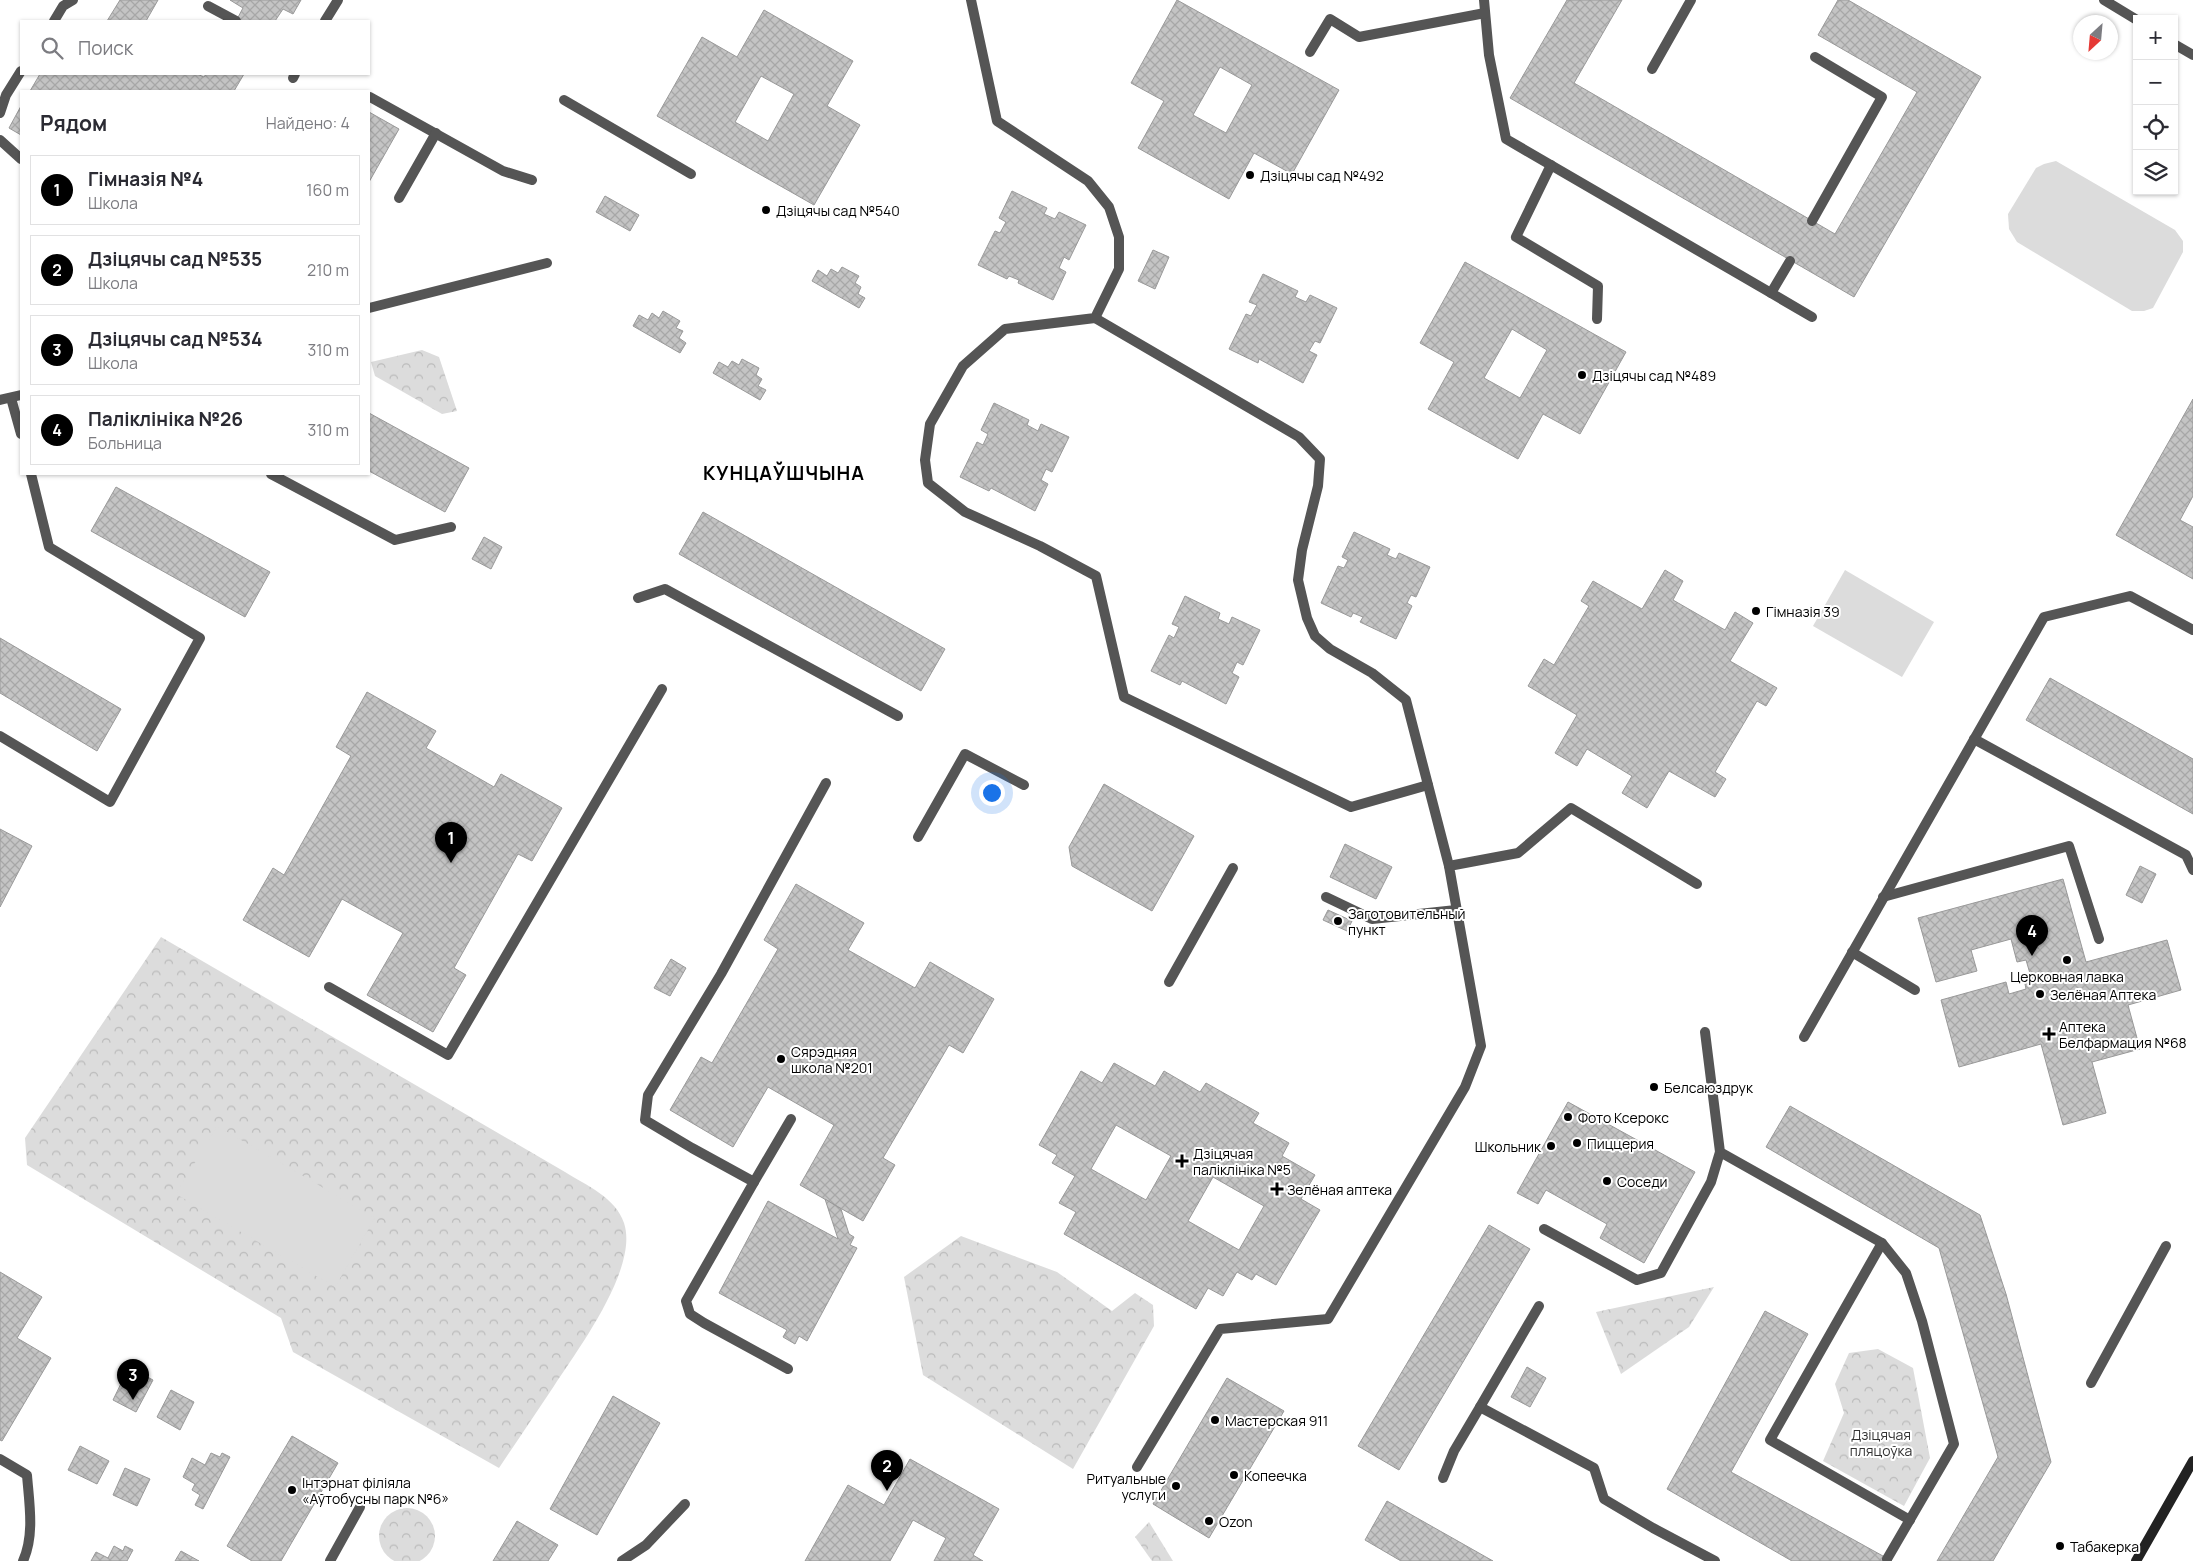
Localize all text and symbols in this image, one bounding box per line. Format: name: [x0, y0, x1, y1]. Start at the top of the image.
north arrow: [2073, 15, 2118, 60]
map controls: [2133, 15, 2178, 195]
button: +: [2133, 15, 2178, 60]
search box: [20, 20, 370, 75]
icon: search: [38, 34, 66, 62]
text: Поиск: [78, 35, 133, 61]
button: −: [2133, 60, 2178, 105]
button: locate: [2133, 105, 2178, 150]
text: Рядом: [40, 109, 107, 137]
text: Найдено: 4: [266, 112, 350, 134]
button: layers: [2133, 150, 2178, 195]
text: Гімназія №4: [88, 166, 203, 192]
place label: Дзіцячы сад №492: [1260, 166, 1384, 185]
marker: Дзіцячы сад №492: [1244, 169, 1256, 181]
text: 1: [53, 179, 61, 201]
text: 160 m: [306, 179, 349, 201]
text: Школа: [88, 192, 138, 214]
place label: Дзіцячы сад №540: [776, 201, 900, 220]
marker: Дзіцячы сад №540: [760, 204, 772, 216]
text: Дзіцячы сад №535: [88, 246, 262, 272]
text: 2: [52, 259, 62, 281]
text: 210 m: [307, 259, 349, 281]
text: Школа: [88, 272, 138, 294]
text: Дзіцячы сад №534: [88, 326, 263, 352]
text: 3: [52, 339, 62, 361]
text: 310 m: [307, 339, 349, 361]
text: Школа: [88, 352, 138, 374]
place label: Дзіцячы сад №489: [1592, 366, 1716, 385]
marker: Дзіцячы сад №489: [1576, 369, 1588, 381]
text: Паліклініка №26: [88, 406, 243, 432]
text: 4: [52, 419, 62, 441]
text: 310 m: [307, 419, 349, 441]
text: Больница: [88, 432, 162, 454]
district label: КУНЦАЎШЧЫНА: [703, 460, 865, 486]
place label: Гімназія 39: [1766, 602, 1840, 621]
marker: Гімназія 39: [1750, 605, 1762, 617]
your location: [979, 780, 1005, 806]
pin: 1: [435, 822, 467, 863]
place label: Заготовительный пункт: [1348, 904, 1466, 939]
marker: Заготовительный пункт: [1332, 915, 1344, 927]
pin: 4: [2016, 915, 2048, 956]
marker: Церковная лавка: [2061, 954, 2073, 966]
place label: Церковная лавка: [2010, 967, 2124, 986]
place label: Зелёная Аптека: [2050, 985, 2156, 1004]
marker: Зелёная Аптека: [2034, 988, 2046, 1000]
place label: Аптека Белфармация №68: [2059, 1017, 2187, 1052]
marker: Аптека Белфармация №68: [2043, 1028, 2055, 1040]
place label: Сярэдняя школа №201: [791, 1042, 873, 1077]
marker: Сярэдняя школа №201: [775, 1053, 787, 1065]
place label: Белсаюздрук: [1664, 1078, 1754, 1097]
marker: Белсаюздрук: [1648, 1081, 1660, 1093]
place label: Фото Ксерокс: [1578, 1108, 1669, 1127]
marker: Фото Ксерокс: [1562, 1111, 1574, 1123]
place label: Пиццерия: [1587, 1134, 1654, 1153]
place label: Школьник: [1475, 1137, 1542, 1156]
marker: Пиццерия: [1571, 1137, 1583, 1149]
marker: Школьник: [1545, 1140, 1557, 1152]
place label: Дзіцячая паліклініка №5: [1193, 1144, 1291, 1179]
marker: Дзіцячая паліклініка №5: [1175, 1154, 1189, 1168]
place label: Соседи: [1617, 1172, 1668, 1191]
marker: Соседи: [1601, 1175, 1613, 1187]
place label: Зелёная аптека: [1287, 1180, 1392, 1199]
marker: Зелёная аптека: [1271, 1183, 1283, 1195]
pin: 3: [117, 1359, 149, 1400]
place label: Мастерская 911: [1225, 1411, 1328, 1430]
marker: Мастерская 911: [1209, 1414, 1221, 1426]
park label: Дзіцячая пляцоўка: [1850, 1425, 1912, 1460]
pin: 2: [871, 1450, 903, 1491]
place label: Копеечка: [1244, 1466, 1307, 1485]
place label: Ритуальные услуги: [1087, 1469, 1166, 1504]
marker: Копеечка: [1228, 1469, 1240, 1481]
place label: Інтэрнат філіяла «Аўтобусны парк №6»: [302, 1473, 449, 1508]
marker: Ритуальные услуги: [1170, 1480, 1182, 1492]
marker: Інтэрнат філіяла «Аўтобусны парк №6»: [286, 1484, 298, 1496]
place label: Ozon: [1219, 1512, 1253, 1531]
marker: Ozon: [1203, 1515, 1215, 1527]
place label: Табакерка: [2070, 1537, 2139, 1556]
marker: Табакерка: [2054, 1540, 2066, 1552]

